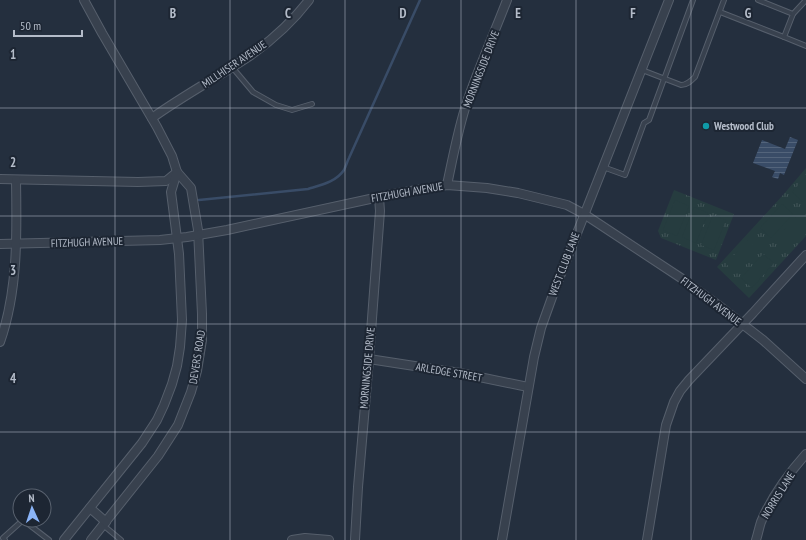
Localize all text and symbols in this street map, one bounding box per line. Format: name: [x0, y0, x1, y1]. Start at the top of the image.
text: B: [170, 5, 176, 22]
text: C: [285, 5, 291, 22]
text: D: [400, 5, 407, 22]
text: E: [515, 5, 521, 22]
text: F: [630, 5, 636, 22]
text: G: [745, 5, 752, 22]
scale bar: [14, 12, 82, 38]
text: 50 m: [20, 18, 41, 33]
street label: MORNINGSIDE DRIVE: [460, 28, 502, 110]
street label: MILLHISER AVENUE: [199, 37, 269, 91]
text: 1: [10, 46, 16, 63]
place label: Westwood Club: [713, 119, 774, 133]
marker: Westwood Club: [701, 121, 711, 131]
text: 2: [10, 154, 16, 171]
street label: FITZHUGH AVENUE: [370, 179, 444, 205]
street label: WEST CLUB LANE: [545, 230, 583, 298]
street label: FITZHUGH AVENUE: [51, 234, 124, 250]
text: 3: [10, 262, 16, 279]
street label: FITZHUGH AVENUE: [678, 274, 744, 329]
street label: MORNINGSIDE DRIVE: [356, 326, 378, 409]
street label: DEVERS ROAD: [186, 329, 208, 385]
street label: ARLEDGE STREET: [415, 359, 483, 385]
text: 4: [10, 370, 17, 387]
street label: NORRIS LANE: [758, 469, 798, 521]
north arrow: [12, 488, 52, 528]
text: N: [28, 491, 35, 505]

